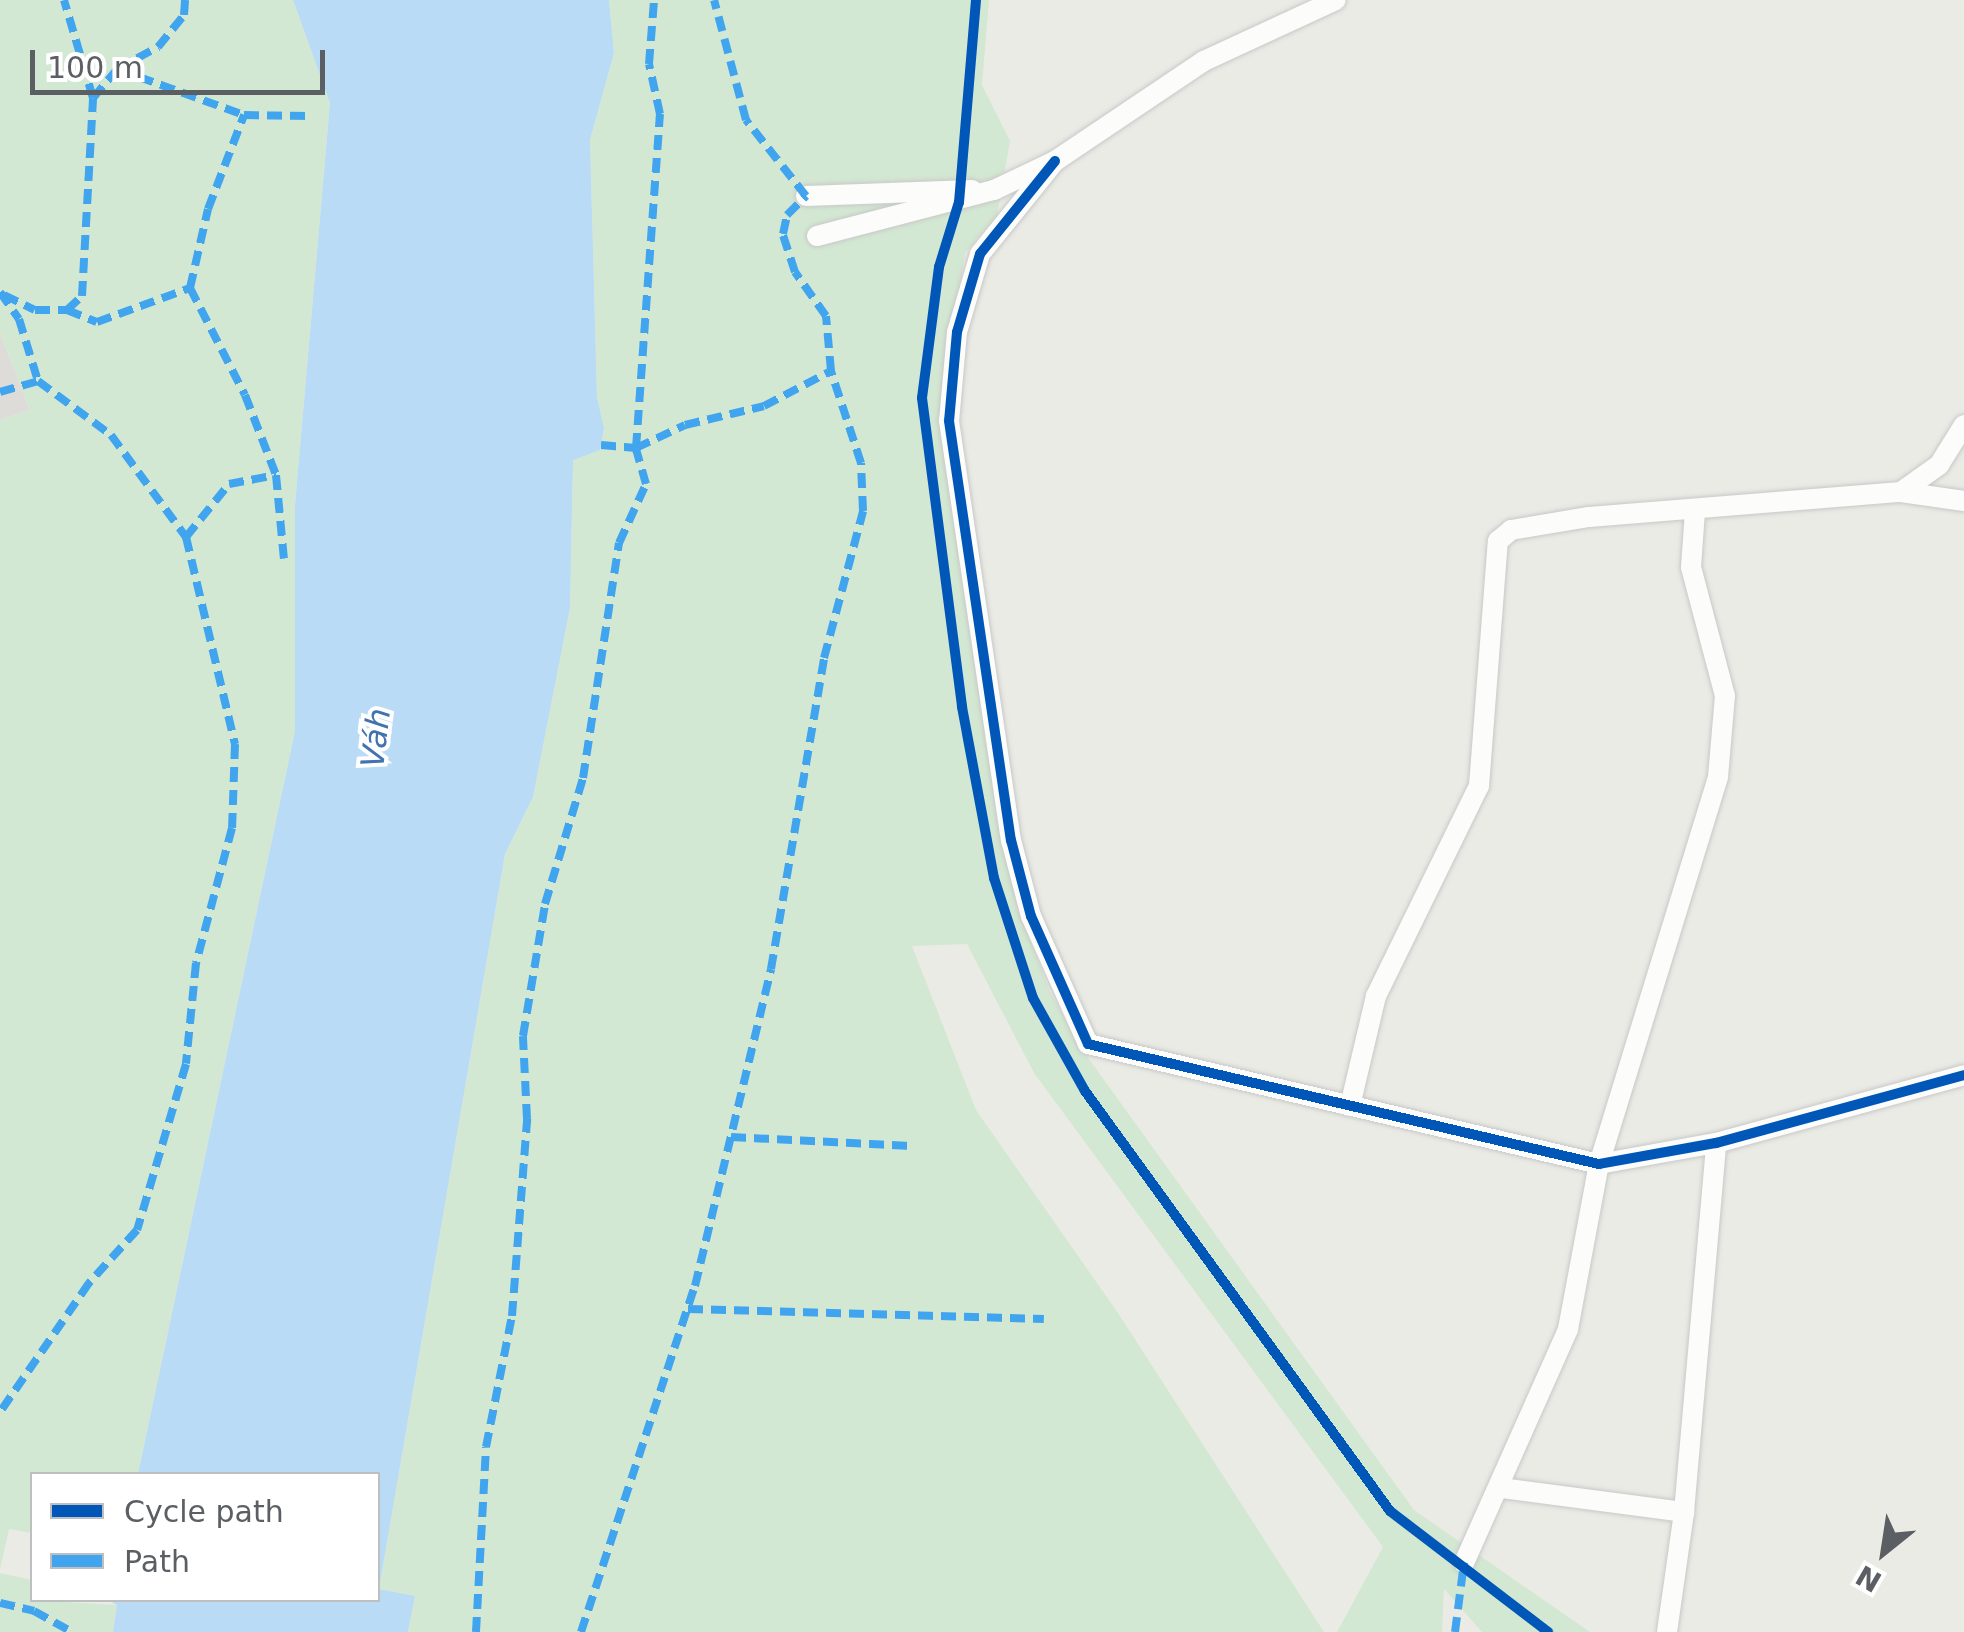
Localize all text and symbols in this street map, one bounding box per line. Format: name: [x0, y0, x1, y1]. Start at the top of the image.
scale bar: [35, 30, 330, 92]
text: 100 m: [47, 50, 143, 85]
water label: Váh: [353, 706, 399, 770]
legend: [30, 1472, 380, 1602]
text: Cycle path: [124, 1494, 284, 1529]
north arrow: [1834, 1502, 1934, 1602]
text: Path: [124, 1544, 190, 1579]
text: N: [1850, 1558, 1887, 1599]

